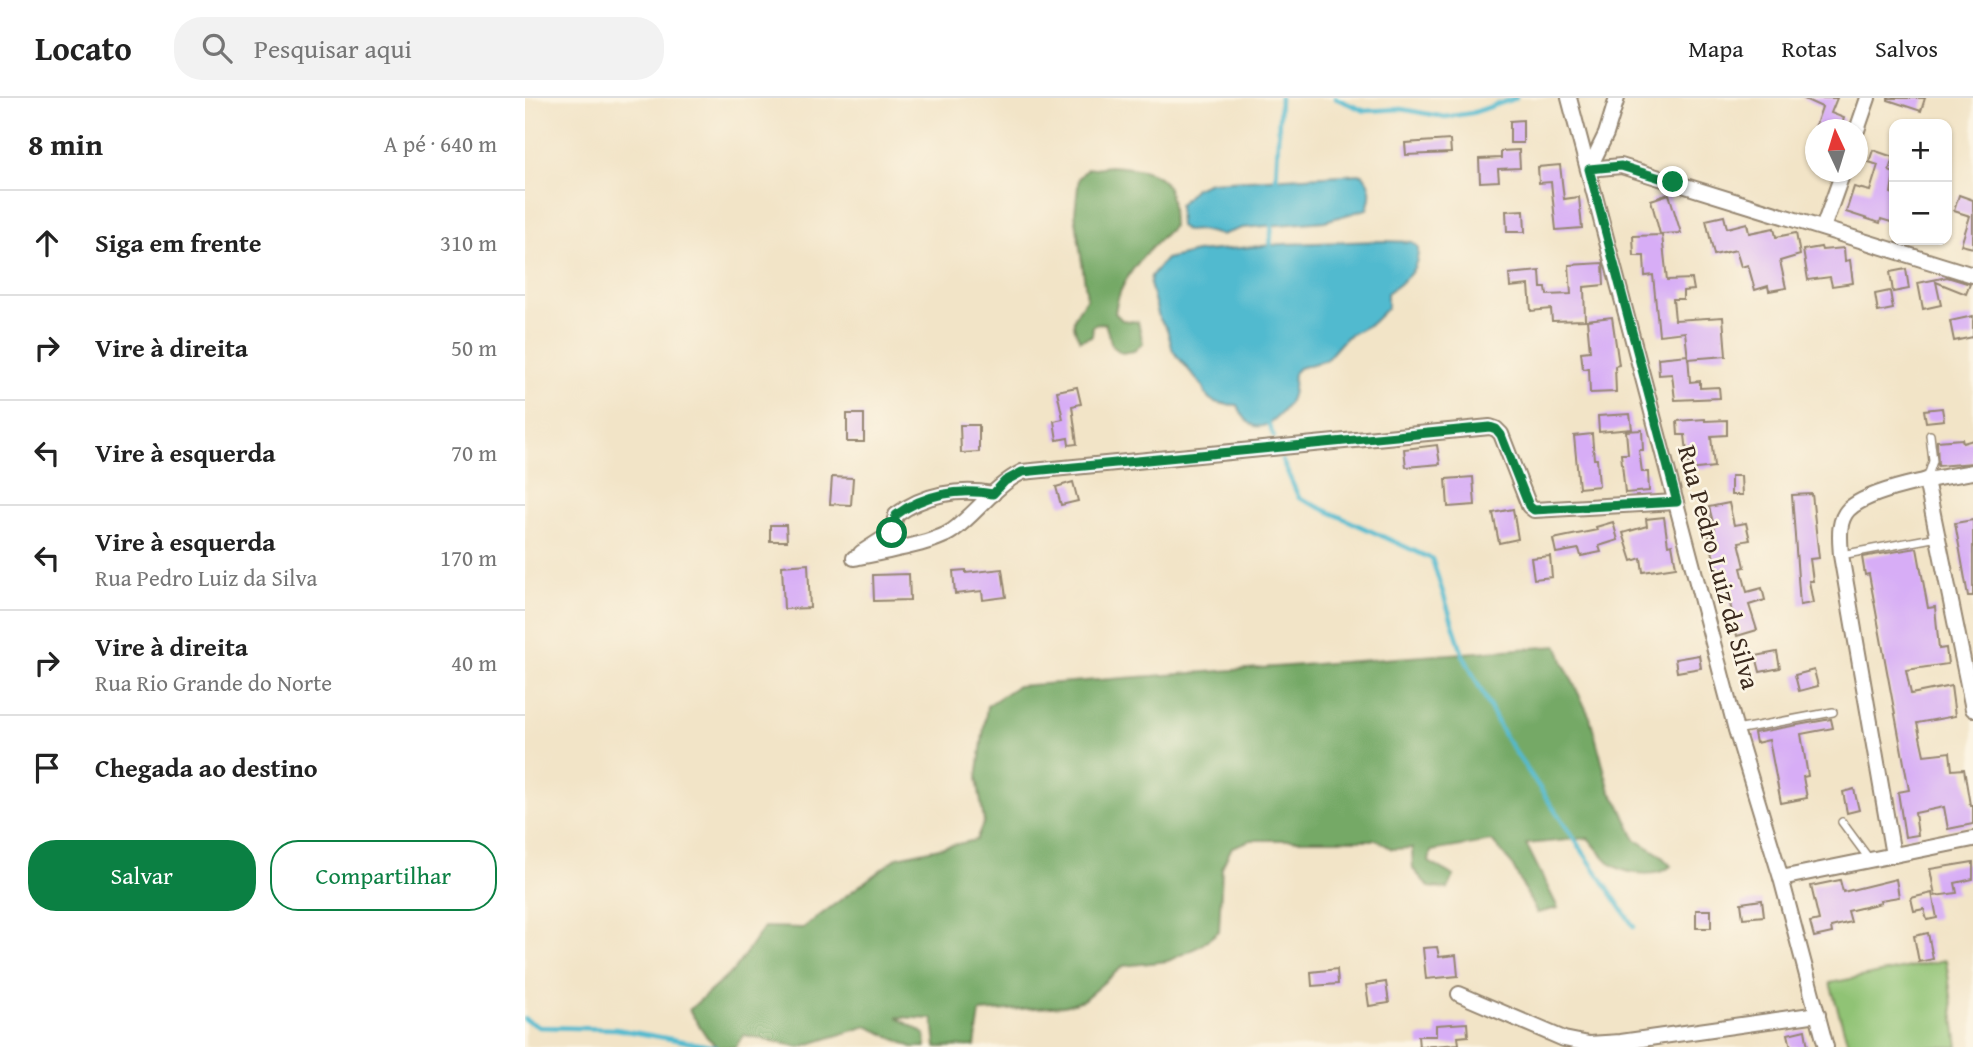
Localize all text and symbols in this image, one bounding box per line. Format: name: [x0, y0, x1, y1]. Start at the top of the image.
search box: [174, 17, 664, 80]
text: Locato: [35, 24, 132, 72]
icon: search: [198, 29, 236, 67]
text: Pesquisar aqui: [254, 29, 412, 68]
text: Mapa: [1688, 31, 1744, 66]
text: Rotas: [1782, 31, 1837, 66]
text: Salvos: [1875, 31, 1938, 66]
north arrow: [1805, 119, 1868, 182]
map controls: [1889, 119, 1952, 245]
button: +: [1889, 119, 1952, 182]
text: 8 min: [28, 122, 103, 166]
text: A pé · 640 m: [384, 127, 497, 160]
route end: [1657, 166, 1688, 197]
button: −: [1889, 182, 1952, 245]
text: Siga em frente: [95, 223, 262, 262]
icon: ahead: [28, 224, 66, 262]
text: 310 m: [440, 226, 497, 259]
text: Vire à direita: [95, 328, 248, 367]
icon: right: [28, 329, 66, 367]
text: 50 m: [451, 331, 497, 364]
text: Vire à esquerda: [95, 433, 276, 472]
icon: left: [28, 434, 66, 472]
text: 70 m: [451, 436, 497, 469]
street label: Rua Pedro Luiz da Silva: [1668, 440, 1771, 694]
route start: [876, 517, 907, 548]
text: Vire à esquerda: [95, 522, 276, 561]
icon: left: [28, 539, 66, 577]
text: 170 m: [440, 541, 497, 574]
text: Rua Pedro Luiz da Silva: [95, 561, 317, 594]
text: Vire à direita: [95, 627, 248, 666]
icon: right: [28, 644, 66, 682]
text: 40 m: [451, 646, 497, 679]
text: Rua Rio Grande do Norte: [95, 666, 332, 699]
text: Chegada ao destino: [95, 748, 318, 787]
icon: arrive: [28, 749, 66, 787]
button: Salvar: [28, 840, 256, 911]
button: Compartilhar: [270, 840, 497, 911]

